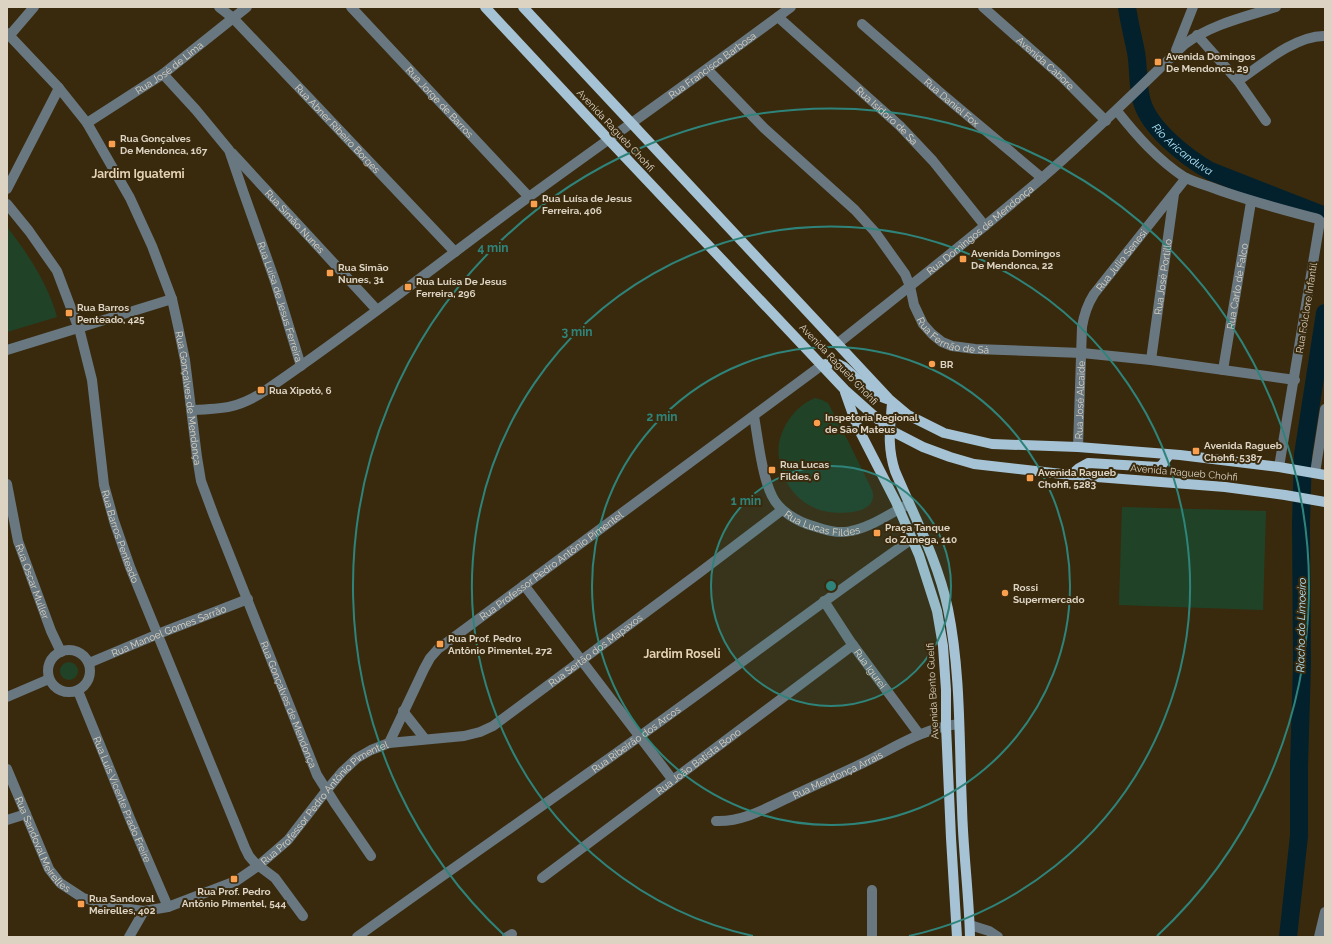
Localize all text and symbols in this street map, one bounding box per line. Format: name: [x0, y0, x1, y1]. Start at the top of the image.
street label: Rua Francisco Barbosa: [667, 30, 758, 101]
street label: Avenida Cabore: [1014, 35, 1076, 92]
street label: Rua José de Lima: [133, 39, 205, 96]
place label: Avenida Domingos De Mendonca, 29: [1166, 51, 1255, 74]
marker: Avenida Domingos De Mendonca, 29: [1153, 57, 1163, 67]
street label: Rua Jorge de Barros: [404, 64, 476, 140]
street label: Rua Daniel Fox: [922, 76, 981, 129]
street label: Rua Abner Ribeiro Borges: [293, 82, 382, 176]
street label: Rua Isidoro de Sa: [854, 85, 920, 147]
street label: Avenida Ragueb Chohfi: [575, 87, 656, 173]
water label: Rio Aricanduva: [1149, 121, 1215, 178]
place label: Rua Gonçalves De Mendonca, 167: [120, 133, 208, 156]
marker: Rua Gonçalves De Mendonca, 167: [107, 139, 117, 149]
district label: Jardim Iguatemi: [91, 167, 185, 181]
street label: Rua Domingos de Mendonça: [925, 183, 1036, 277]
street label: Rua Simão Nunes: [263, 188, 327, 256]
place label: Rua Luísa de Jesus Ferreira, 406: [542, 193, 632, 216]
marker: Rua Luísa de Jesus Ferreira, 406: [529, 199, 539, 209]
street label: Rua Julio Senesi: [1094, 227, 1149, 293]
street label: Rua José Portillo: [1152, 238, 1174, 316]
street label: Rua Luísa de Jesus Ferreira: [255, 240, 304, 363]
text: 4 min: [477, 241, 509, 255]
street label: Rua Carlo de Falco: [1225, 242, 1250, 330]
place label: Avenida Domingos De Mendonca, 22: [971, 248, 1060, 271]
marker: Avenida Domingos De Mendonca, 22: [958, 254, 968, 264]
place label: Rua Simão Nunes, 31: [338, 262, 389, 285]
street label: Rua Folclore Infantil: [1294, 262, 1319, 354]
marker: Rua Simão Nunes, 31: [325, 268, 335, 278]
place label: Rua Luísa De Jesus Ferreira, 296: [416, 276, 507, 299]
marker: Rua Luísa De Jesus Ferreira, 296: [403, 282, 413, 292]
place label: Rua Barros Penteado, 425: [77, 302, 145, 325]
marker: Rua Barros Penteado, 425: [64, 308, 74, 318]
street label: Rua Fernão de Sá: [915, 316, 989, 356]
street label: Avenida Ragueb Chohfi: [797, 322, 880, 407]
text: 3 min: [561, 325, 593, 339]
street label: Rua Gonçalves de Mendonça: [173, 330, 203, 466]
marker: BR: [927, 359, 937, 369]
place label: BR: [940, 359, 954, 370]
street label: Rua José Alcaide: [1073, 360, 1087, 439]
marker: Rua Xipotó, 6: [256, 385, 266, 395]
place label: Rua Xipotó, 6: [269, 385, 332, 396]
text: 2 min: [646, 410, 678, 424]
place label: Inspetoria Regional de São Mateus: [825, 412, 919, 435]
marker: Inspetoria Regional de São Mateus: [812, 418, 822, 428]
place label: Avenida Ragueb Chohfi, 5387: [1204, 440, 1283, 463]
marker: Avenida Ragueb Chohfi, 5387: [1191, 446, 1201, 456]
place label: Rua Lucas Fildes, 6: [780, 459, 829, 482]
street label: Avenida Ragueb Chohfi: [1130, 462, 1238, 483]
marker: Rua Lucas Fildes, 6: [767, 465, 777, 475]
place label: Avenida Ragueb Chohfi, 5283: [1038, 467, 1117, 490]
marker: Avenida Ragueb Chohfi, 5283: [1025, 473, 1035, 483]
street label: Rua Barros Penteado: [100, 489, 141, 585]
text: 1 min: [731, 494, 761, 508]
street label: Rua Lucas Fildes: [782, 508, 861, 538]
street label: Rua Professor Pedro Antônio Pimentel: [477, 509, 625, 622]
place label: Praça Tanque do Zunega, 110: [885, 522, 957, 545]
marker: Praça Tanque do Zunega, 110: [872, 528, 882, 538]
street label: Rua Oscar Muller: [14, 542, 51, 621]
water label: Riacho do Limoeiro: [1294, 577, 1309, 673]
centre of rings: [824, 579, 838, 593]
place label: Rossi Supermercado: [1013, 582, 1084, 605]
marker: Rossi Supermercado: [1000, 588, 1010, 598]
street label: Rua Manoel Gomes Sarrão: [110, 603, 228, 659]
street label: Rua Sertão dos Mapaxos: [546, 612, 645, 689]
place label: Rua Prof. Pedro Antônio Pimentel, 272: [448, 633, 553, 656]
marker: Rua Prof. Pedro Antônio Pimentel, 272: [435, 639, 445, 649]
street label: Rua Gonçalves de Mendonça: [258, 640, 319, 770]
street label: Avenida Bento Guelfi: [924, 643, 941, 739]
district label: Jardim Roseli: [643, 647, 721, 661]
street label: Rua Igurei: [852, 647, 888, 691]
street label: Rua Ribeirão dos Arcos: [590, 704, 683, 775]
street label: Rua João Batista Bono: [654, 726, 743, 797]
street label: Rua Luís Vicente Prado Freire: [91, 735, 153, 864]
street label: Rua Professor Pedro Antônio Pimentel: [259, 739, 390, 867]
street label: Rua Mendonça Arrais: [791, 749, 885, 801]
street label: Rua Sandoval Meirelles: [13, 795, 73, 894]
marker: Rua Prof. Pedro Antônio Pimentel, 544: [229, 874, 239, 884]
place label: Rua Prof. Pedro Antônio Pimentel, 544: [182, 886, 286, 909]
place label: Rua Sandoval Meirelles, 402: [89, 893, 156, 916]
marker: Rua Sandoval Meirelles, 402: [76, 899, 86, 909]

